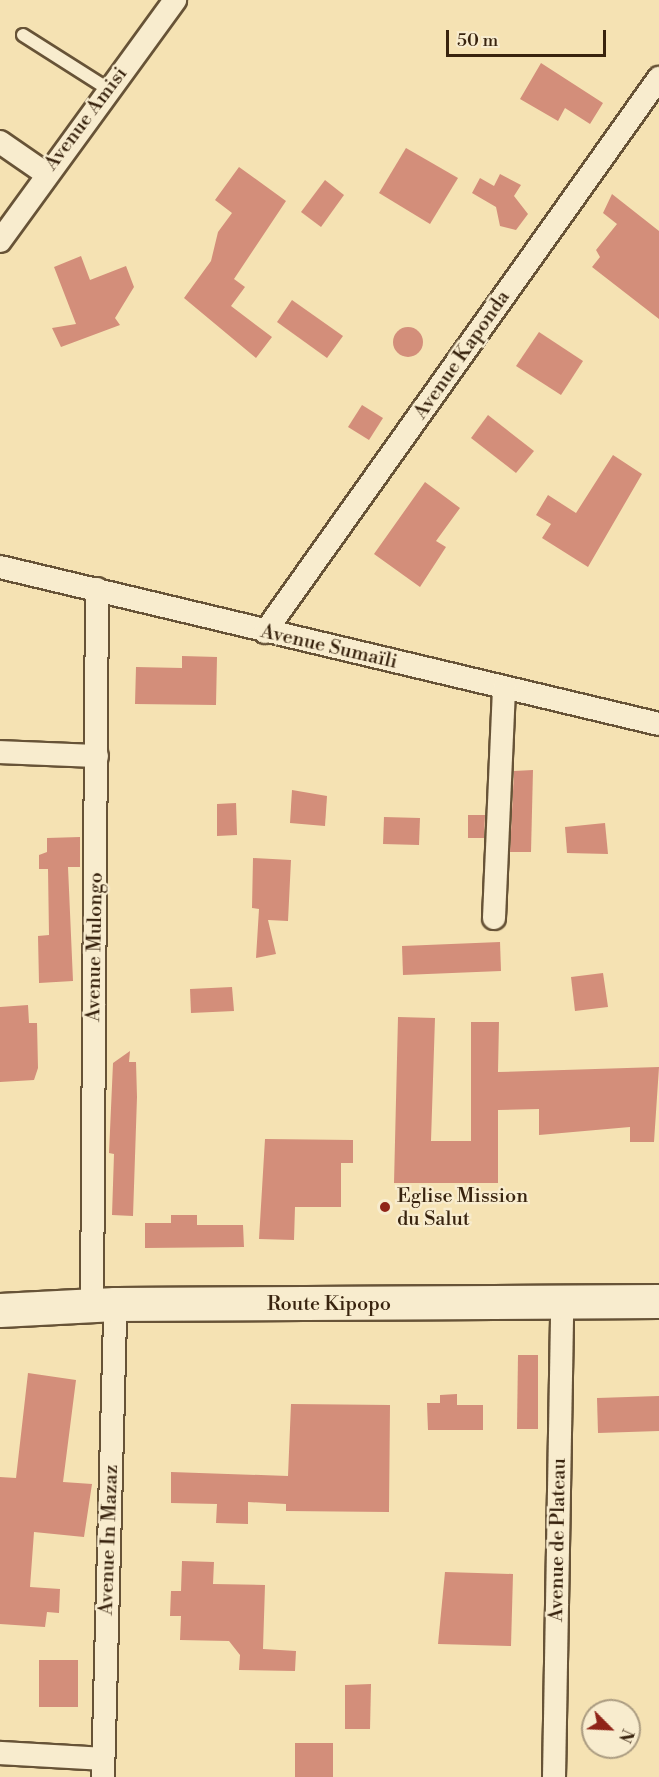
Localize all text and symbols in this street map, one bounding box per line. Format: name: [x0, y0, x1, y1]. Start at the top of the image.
scale bar: [449, 18, 610, 56]
text: 50 m: [457, 29, 498, 52]
street label: Avenue Amisi: [39, 63, 133, 175]
street label: Avenue Kaponda: [409, 286, 515, 424]
street label: Avenue Sumaïli: [258, 620, 400, 674]
street label: Avenue Mulongo: [82, 872, 108, 1022]
place label: Eglise Mission du Salut: [397, 1184, 528, 1231]
marker: Eglise Mission du Salut: [378, 1200, 392, 1214]
street label: Route Kipopo: [267, 1292, 391, 1316]
street label: Avenue de Plateau: [545, 1458, 571, 1622]
street label: Avenue In Mazaz: [94, 1464, 124, 1616]
north arrow: [581, 1699, 641, 1759]
text: N: [614, 1726, 637, 1745]

